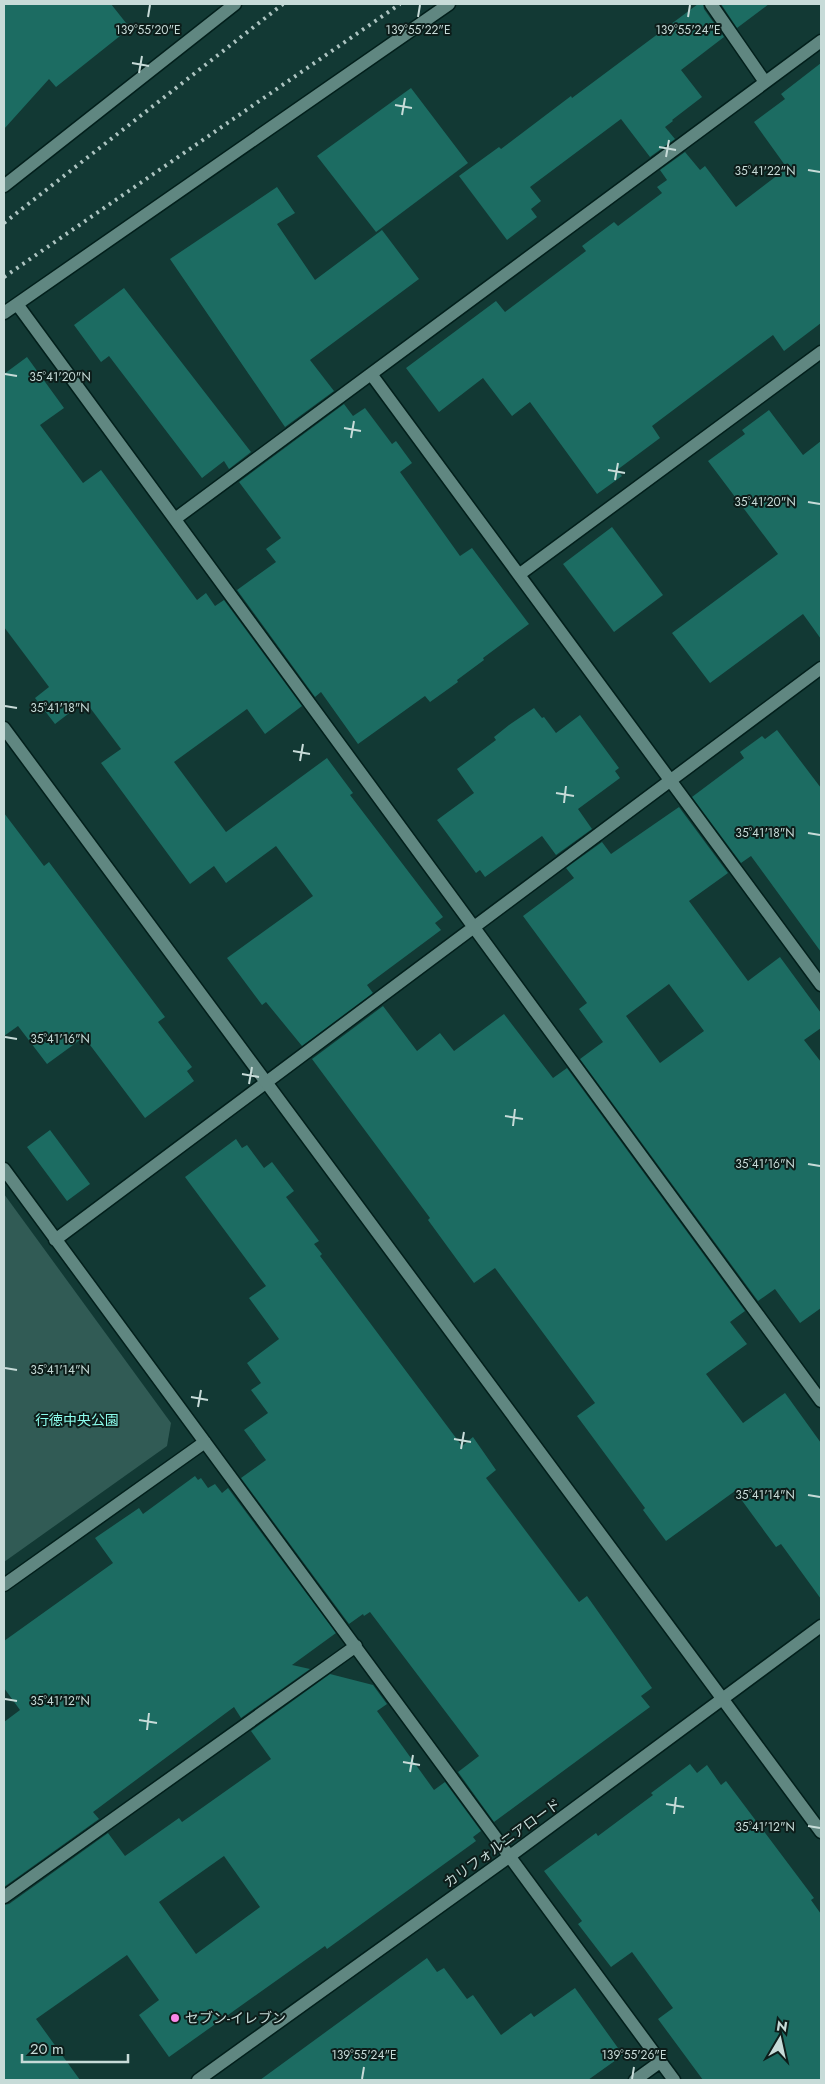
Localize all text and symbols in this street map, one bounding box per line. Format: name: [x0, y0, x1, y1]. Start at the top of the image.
text: 139°55'20"E: [115, 21, 181, 39]
text: 139°55'22"E: [386, 21, 451, 39]
text: 139°55'24"E: [655, 21, 721, 39]
text: 35°41'22"N: [734, 162, 796, 180]
text: 35°41'20"N: [29, 368, 91, 386]
text: 35°41'20"N: [734, 493, 796, 511]
text: 35°41'18"N: [30, 699, 90, 717]
text: 35°41'18"N: [735, 824, 795, 842]
text: 35°41'16"N: [30, 1030, 90, 1048]
text: 35°41'16"N: [735, 1155, 795, 1173]
text: 35°41'14"N: [30, 1361, 90, 1379]
park label: 行徳中央公園: [35, 1410, 119, 1430]
text: 35°41'14"N: [735, 1486, 795, 1504]
text: 35°41'12"N: [30, 1692, 90, 1710]
street label: カリフォルニアロード: [439, 1794, 565, 1892]
text: 35°41'12"N: [735, 1818, 795, 1836]
place label: セブン-イレブン: [185, 2008, 286, 2028]
marker: セブン-イレブン: [169, 2012, 181, 2024]
north arrow: [755, 2014, 805, 2064]
text: N: [775, 2015, 789, 2037]
scale bar: [22, 2032, 129, 2064]
text: 20 m: [30, 2038, 64, 2060]
text: 139°55'24"E: [331, 2046, 397, 2064]
text: 139°55'26"E: [601, 2046, 667, 2064]

